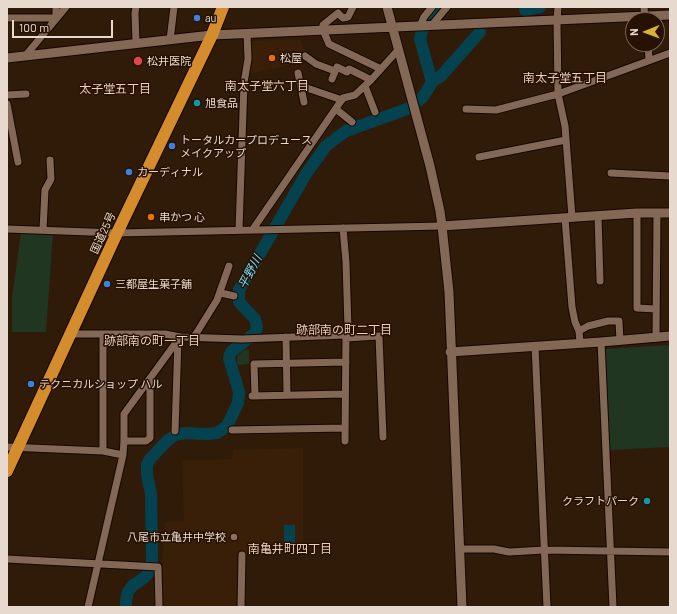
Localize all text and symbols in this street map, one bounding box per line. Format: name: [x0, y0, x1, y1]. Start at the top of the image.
place label: au: [205, 11, 217, 25]
scale bar: [14, 12, 115, 38]
north arrow: [625, 12, 665, 52]
marker: au: [192, 13, 202, 23]
text: 100 m: [19, 20, 49, 34]
text: N: [627, 28, 640, 36]
place label: 松屋: [280, 51, 302, 65]
marker: 松屋: [267, 53, 277, 63]
place label: 松井医院: [147, 54, 191, 68]
marker: 松井医院: [132, 55, 144, 67]
district label: 南太子堂五丁目: [523, 71, 607, 85]
district label: 南太子堂六丁目: [225, 79, 309, 93]
district label: 太子堂五丁目: [79, 82, 151, 96]
place label: 旭食品: [205, 96, 238, 110]
marker: 旭食品: [192, 98, 202, 108]
place label: トータルカープロデュース メイクアップ: [180, 133, 312, 159]
marker: トータルカープロデュース メイクアップ: [167, 141, 177, 151]
place label: カーディナル: [137, 165, 203, 179]
marker: カーディナル: [124, 167, 134, 177]
street label: 国道25号: [88, 210, 118, 256]
place label: 串かつ 心: [159, 210, 205, 224]
marker: 串かつ 心: [146, 212, 156, 222]
water label: 平野川: [235, 253, 265, 291]
place label: 三都屋生菓子舗: [115, 277, 192, 291]
marker: 三都屋生菓子舗: [102, 279, 112, 289]
district label: 跡部南の町二丁目: [296, 323, 392, 337]
district label: 跡部南の町一丁目: [104, 334, 200, 348]
place label: テクニカルショップ ハル: [39, 377, 162, 391]
marker: テクニカルショップ ハル: [26, 379, 36, 389]
place label: クラフトパーク: [562, 494, 639, 508]
marker: クラフトパーク: [642, 496, 652, 506]
place label: 八尾市立亀井中学校: [127, 530, 226, 544]
marker: 八尾市立亀井中学校: [229, 532, 239, 542]
district label: 南亀井町四丁目: [248, 542, 332, 556]

